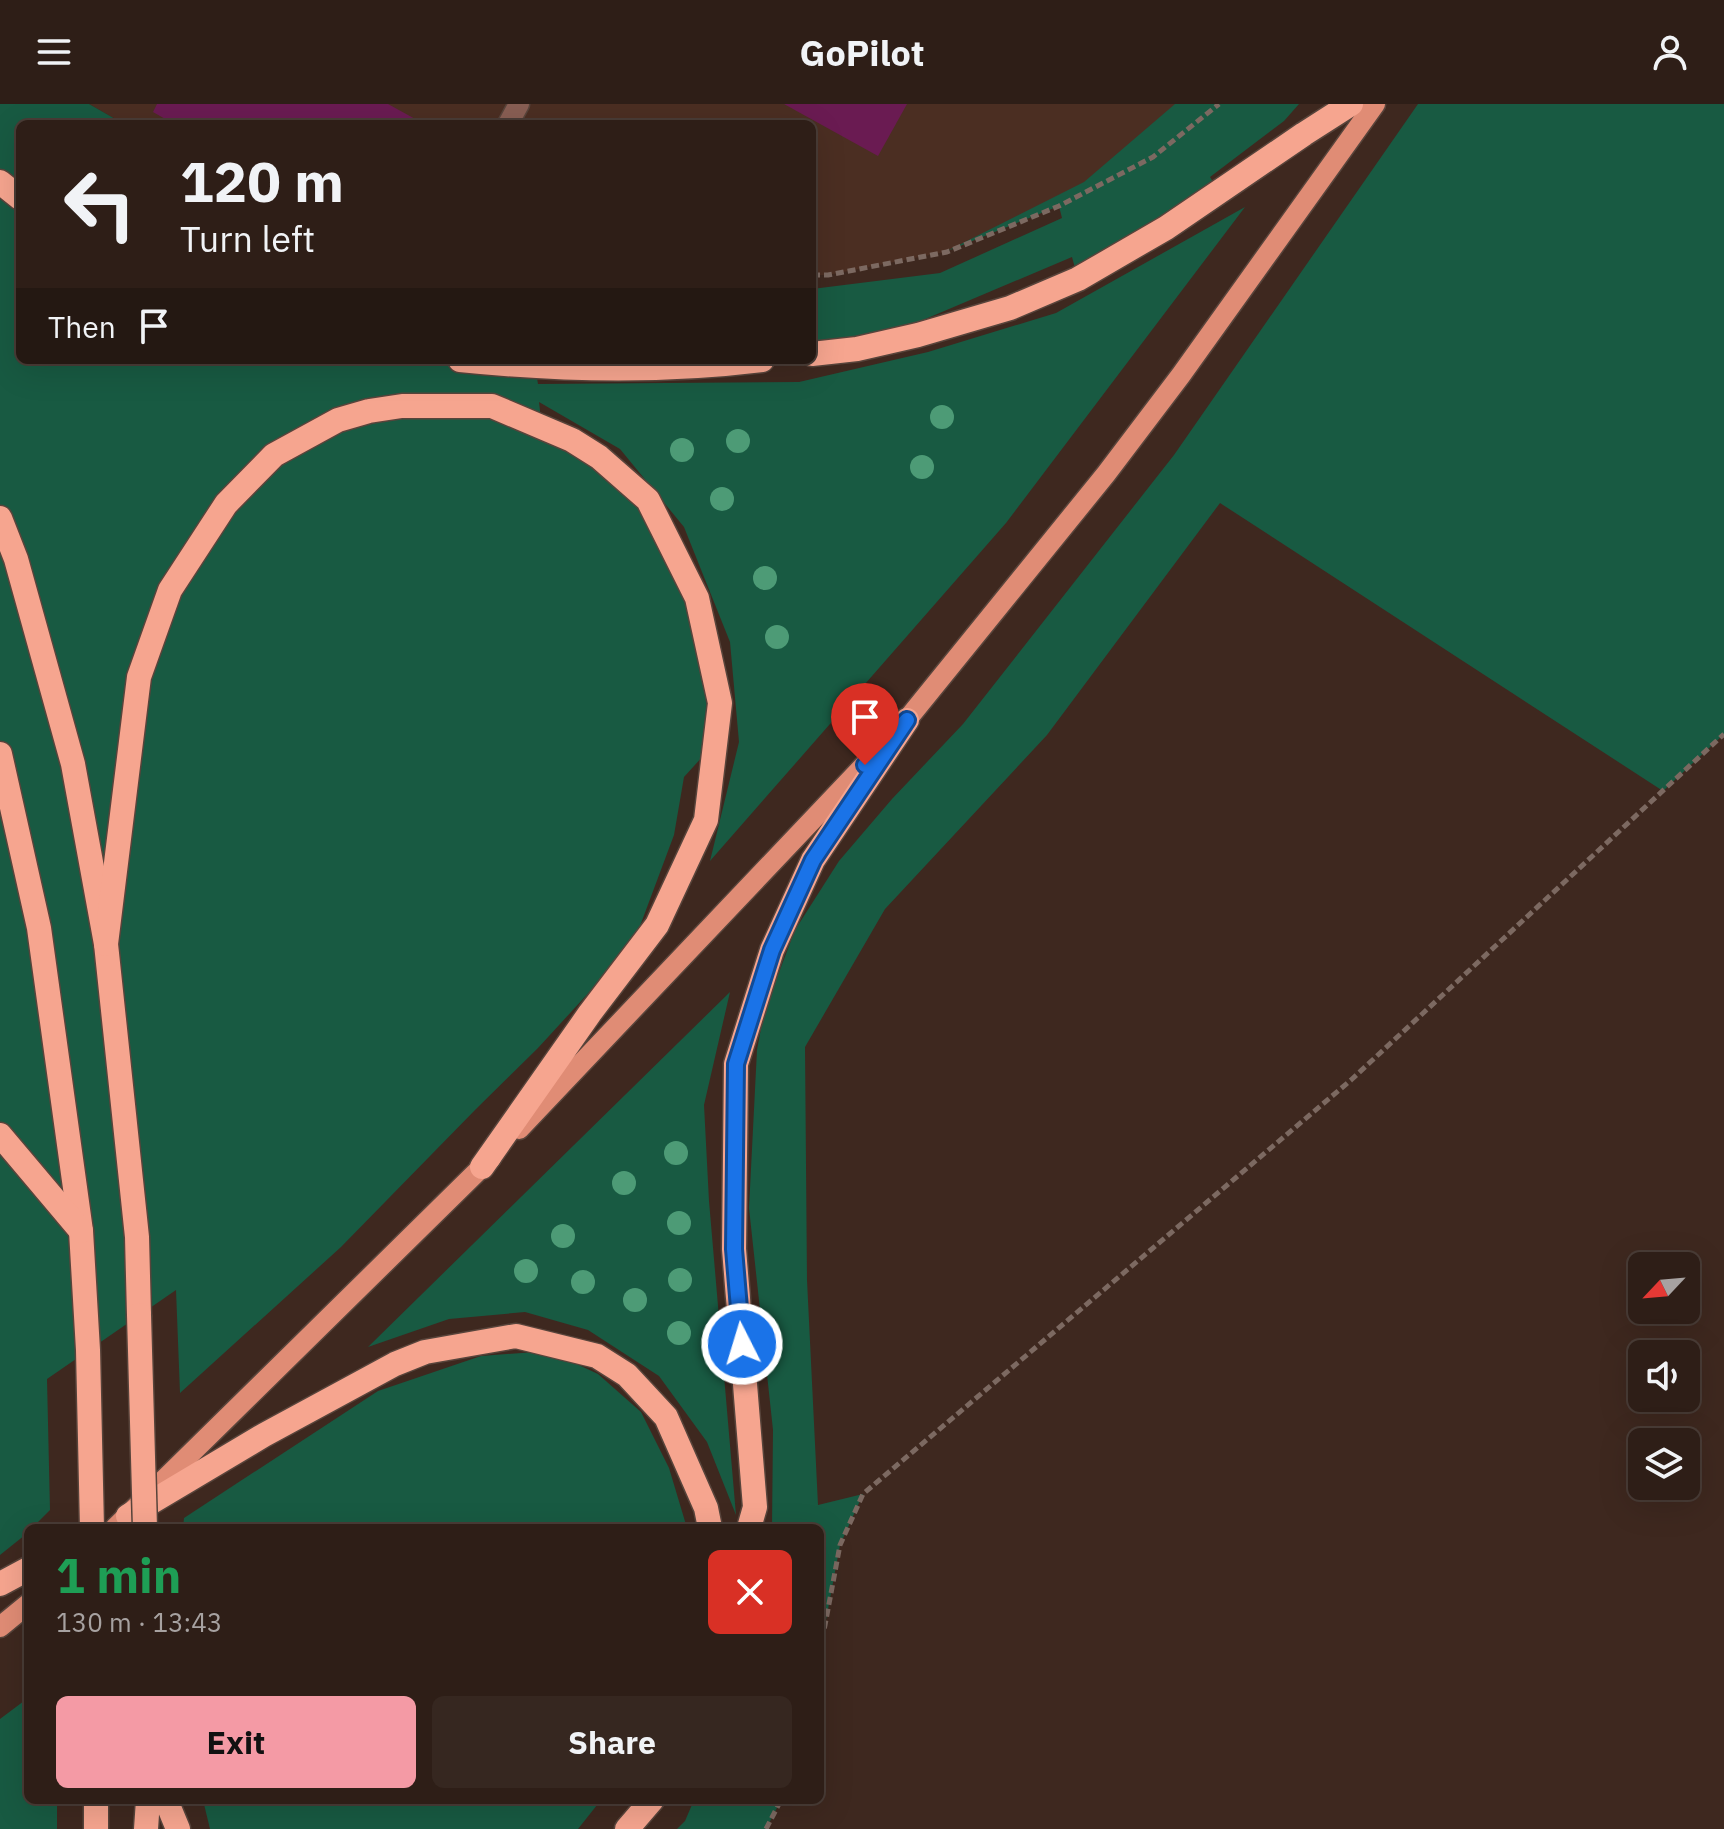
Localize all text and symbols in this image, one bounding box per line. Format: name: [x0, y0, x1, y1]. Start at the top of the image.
text: GoPilot: [800, 29, 924, 76]
icon: menu: [32, 30, 76, 74]
icon: person: [1648, 30, 1692, 74]
text: 120 m: [180, 145, 344, 217]
icon: left: [48, 152, 152, 256]
text: Turn left: [180, 215, 315, 262]
icon: arrive: [132, 304, 176, 348]
text: Then: [48, 307, 116, 346]
pin: [831, 683, 899, 765]
icon: arrive: [843, 695, 887, 739]
north arrow: [1628, 1252, 1700, 1324]
map controls: [1628, 1252, 1700, 1500]
position arrow: [700, 1302, 784, 1386]
button: sound: [1628, 1340, 1700, 1412]
button: layers: [1628, 1428, 1700, 1500]
text: 1 min: [56, 1544, 181, 1606]
button: close: [708, 1550, 792, 1634]
text: 130 m · 13:43: [56, 1605, 222, 1639]
button: Exit: [56, 1696, 416, 1788]
button: Share: [432, 1696, 792, 1788]

